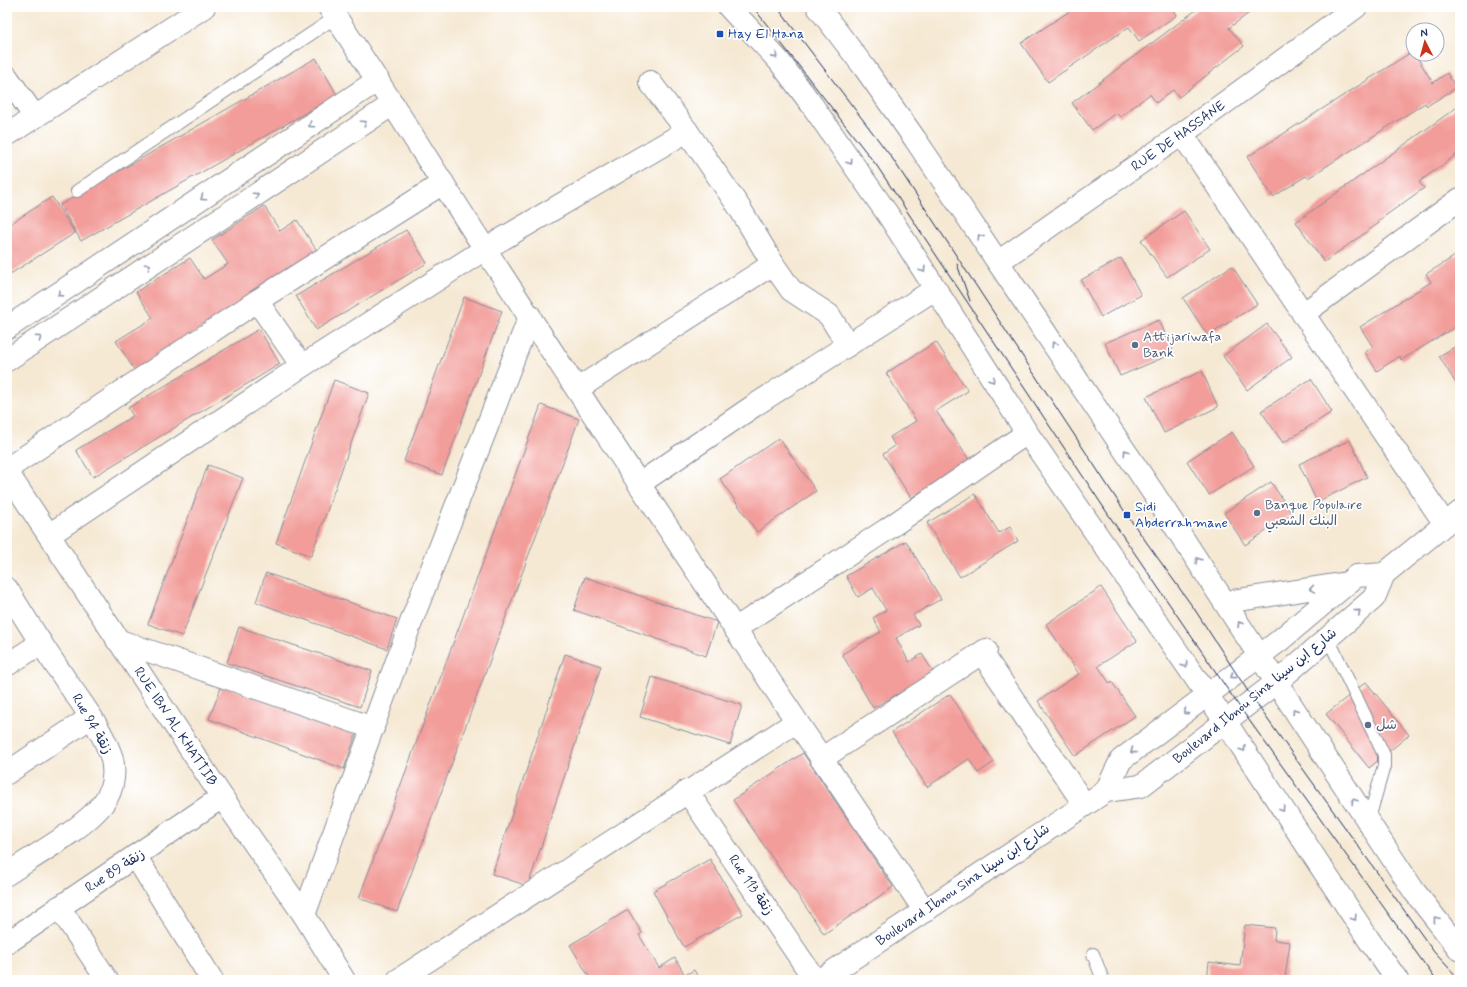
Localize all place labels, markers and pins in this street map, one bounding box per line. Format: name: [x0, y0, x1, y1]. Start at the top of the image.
place label: Hay El Hana: [728, 25, 804, 43]
marker: Hay El Hana: [715, 29, 725, 39]
place label: Attijariwafa Bank: [1143, 328, 1222, 362]
marker: Attijariwafa Bank: [1130, 340, 1140, 350]
place label: Banque Populaire البنك الشعبي: [1265, 496, 1362, 533]
place label: Sidi Abderrahmane: [1135, 498, 1228, 532]
marker: Banque Populaire البنك الشعبي: [1252, 508, 1262, 518]
marker: Sidi Abderrahmane: [1122, 510, 1132, 520]
place label: شل: [1376, 716, 1397, 734]
marker: شل: [1363, 720, 1373, 730]

